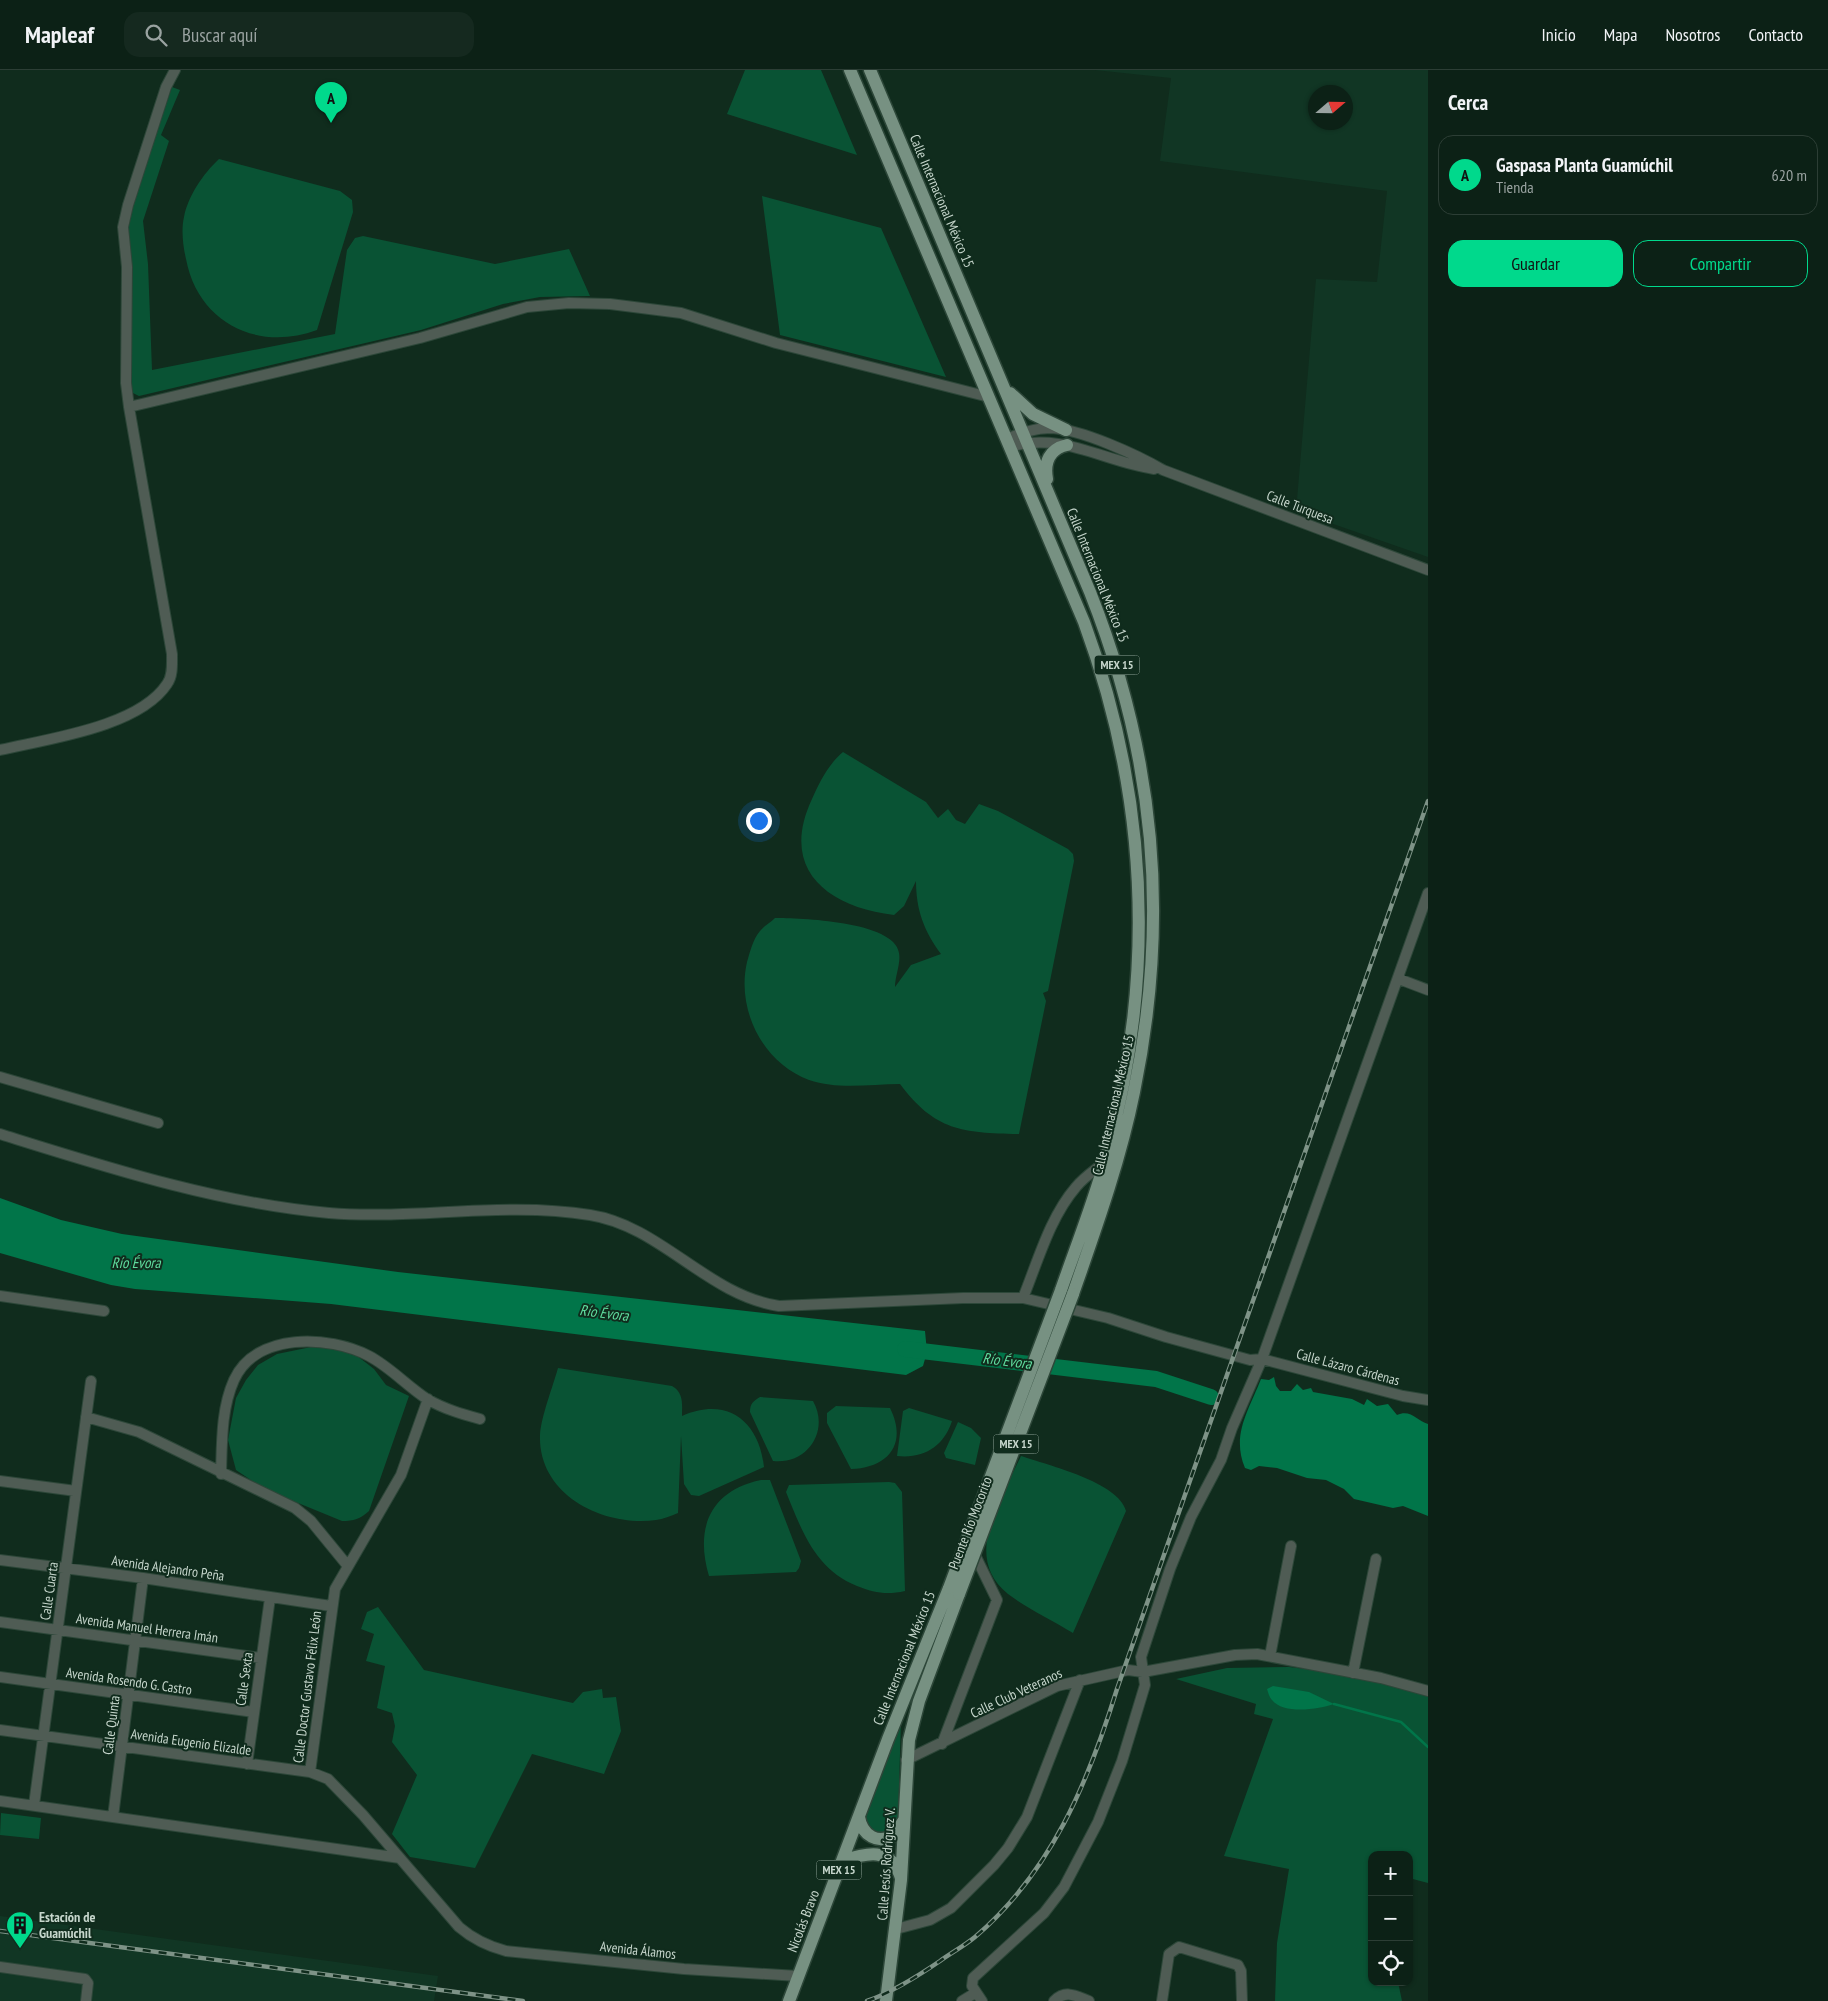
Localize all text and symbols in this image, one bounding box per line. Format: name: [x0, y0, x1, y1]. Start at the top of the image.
search box: [124, 12, 474, 57]
text: Mapleaf: [25, 19, 94, 50]
icon: search: [142, 21, 170, 49]
text: Buscar aquí: [182, 23, 257, 47]
text: Inicio: [1542, 23, 1576, 46]
text: Mapa: [1604, 23, 1637, 46]
text: Nosotros: [1665, 23, 1720, 46]
text: Contacto: [1748, 23, 1803, 46]
pin: A: [315, 82, 347, 123]
north arrow: [1308, 85, 1353, 130]
text: Cerca: [1448, 89, 1488, 116]
street label: Calle Internacional México 15: [906, 132, 978, 270]
text: Gaspasa Planta Guamúchil: [1496, 153, 1673, 177]
text: A: [1461, 165, 1469, 185]
text: 620 m: [1772, 165, 1807, 185]
text: Tienda: [1496, 177, 1534, 197]
button: Guardar: [1448, 240, 1623, 287]
button: Compartir: [1633, 240, 1808, 287]
street label: Calle Turquesa: [1264, 486, 1336, 528]
street label: Calle Internacional México 15: [1063, 505, 1133, 645]
road number: MEX 15: [1094, 656, 1140, 674]
your location: [746, 808, 772, 834]
street label: Calle Internacional México 15: [1088, 1033, 1138, 1177]
water label: Río Évora: [112, 1253, 161, 1272]
water label: Río Évora: [579, 1300, 631, 1325]
street label: Calle Lázaro Cárdenas: [1294, 1345, 1402, 1390]
water label: Río Évora: [982, 1348, 1034, 1373]
road number: MEX 15: [994, 1435, 1038, 1454]
street label: Puente Río Mocorito: [944, 1474, 996, 1572]
street label: Avenida Alejandro Peña: [110, 1551, 226, 1585]
street label: Calle Cuarta: [36, 1561, 62, 1621]
street label: Calle Internacional México 15: [869, 1588, 939, 1728]
street label: Avenida Manuel Herrera Imán: [75, 1609, 219, 1647]
street label: Calle Doctor Gustavo Félix León: [289, 1610, 325, 1764]
street label: Calle Sexta: [231, 1651, 257, 1707]
street label: Avenida Rosendo G. Castro: [65, 1663, 193, 1699]
street label: Calle Club Veteranos: [967, 1664, 1065, 1722]
street label: Calle Quinta: [98, 1694, 124, 1756]
street label: Avenida Eugenio Elizalde: [130, 1725, 253, 1759]
street label: Calle Jesús Rodríguez V.: [873, 1807, 899, 1921]
map controls: [1368, 1851, 1413, 1986]
button: +: [1368, 1851, 1413, 1896]
road number: MEX 15: [816, 1860, 862, 1880]
street label: Nicolás Bravo: [783, 1887, 823, 1955]
button: −: [1368, 1896, 1413, 1941]
place label: Estación de Guamúchil: [39, 1908, 95, 1942]
building icon: Estación de Guamúchil: [5, 1910, 35, 1949]
street label: Avenida Álamos: [599, 1937, 677, 1963]
button: locate: [1368, 1941, 1413, 1986]

